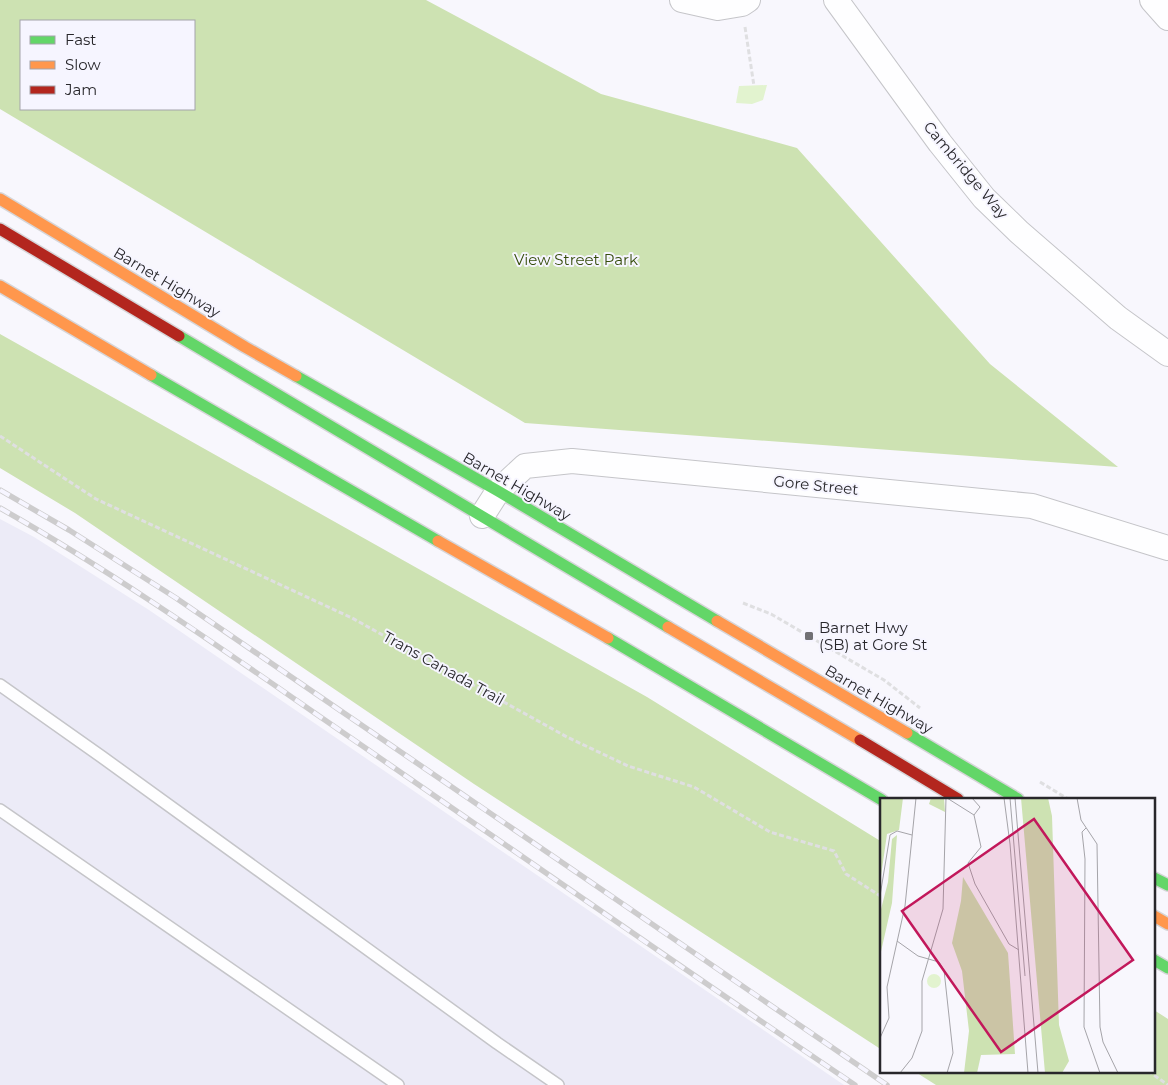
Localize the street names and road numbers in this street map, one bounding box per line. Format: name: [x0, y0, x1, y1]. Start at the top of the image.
street label: Cambridge Way: [920, 117, 1013, 223]
street label: Barnet Highway: [110, 243, 225, 322]
street label: Barnet Highway: [460, 447, 575, 525]
street label: Gore Street: [773, 471, 859, 499]
street label: Trans Canada Trail: [380, 627, 508, 709]
street label: Barnet Highway: [822, 660, 937, 738]

